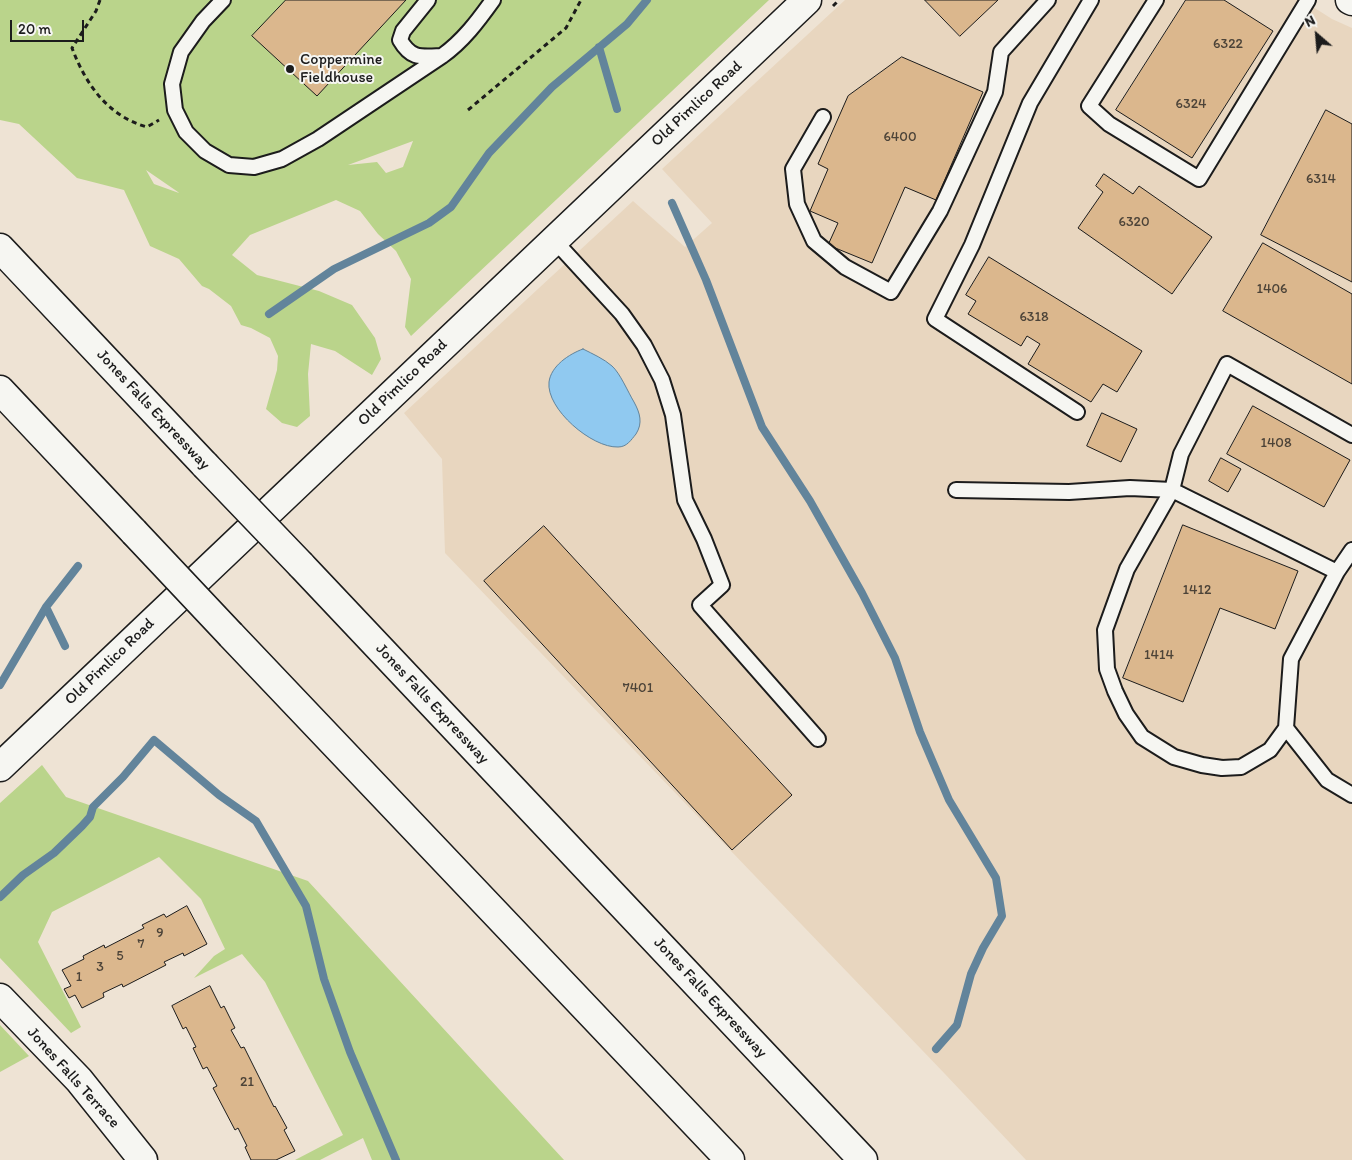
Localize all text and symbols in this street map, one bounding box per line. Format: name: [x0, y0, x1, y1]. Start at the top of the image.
scale bar: [12, 10, 86, 42]
north arrow: [1292, 10, 1342, 60]
text: N: [1302, 11, 1318, 31]
text: 20 m: [18, 20, 51, 38]
house number: 6322: [1213, 36, 1243, 52]
place label: Coppermine Fieldhouse: [300, 50, 382, 88]
street label: Old Pimlico Road: [648, 57, 746, 151]
marker: Coppermine Fieldhouse: [284, 63, 296, 75]
house number: 6324: [1176, 96, 1206, 112]
house number: 6400: [883, 129, 917, 145]
house number: 6314: [1306, 171, 1336, 187]
house number: 6320: [1118, 214, 1150, 230]
house number: 1406: [1257, 281, 1287, 297]
house number: 6318: [1019, 309, 1049, 325]
street label: Old Pimlico Road: [354, 335, 452, 431]
street label: Jones Falls Expressway: [92, 346, 214, 474]
house number: 1408: [1260, 435, 1292, 451]
house number: 1412: [1183, 582, 1211, 598]
street label: Old Pimlico Road: [61, 614, 159, 710]
street label: Jones Falls Expressway: [371, 640, 493, 768]
house number: 1414: [1144, 647, 1174, 663]
house number: 7401: [623, 680, 653, 696]
house number: 9: [156, 925, 164, 941]
street label: Jones Falls Expressway: [649, 934, 771, 1062]
house number: 7: [138, 936, 144, 952]
house number: 5: [116, 948, 124, 964]
house number: 3: [96, 959, 104, 975]
house number: 1: [76, 969, 82, 985]
street label: Jones Falls Terrace: [23, 1023, 123, 1133]
house number: 21: [240, 1074, 254, 1090]

